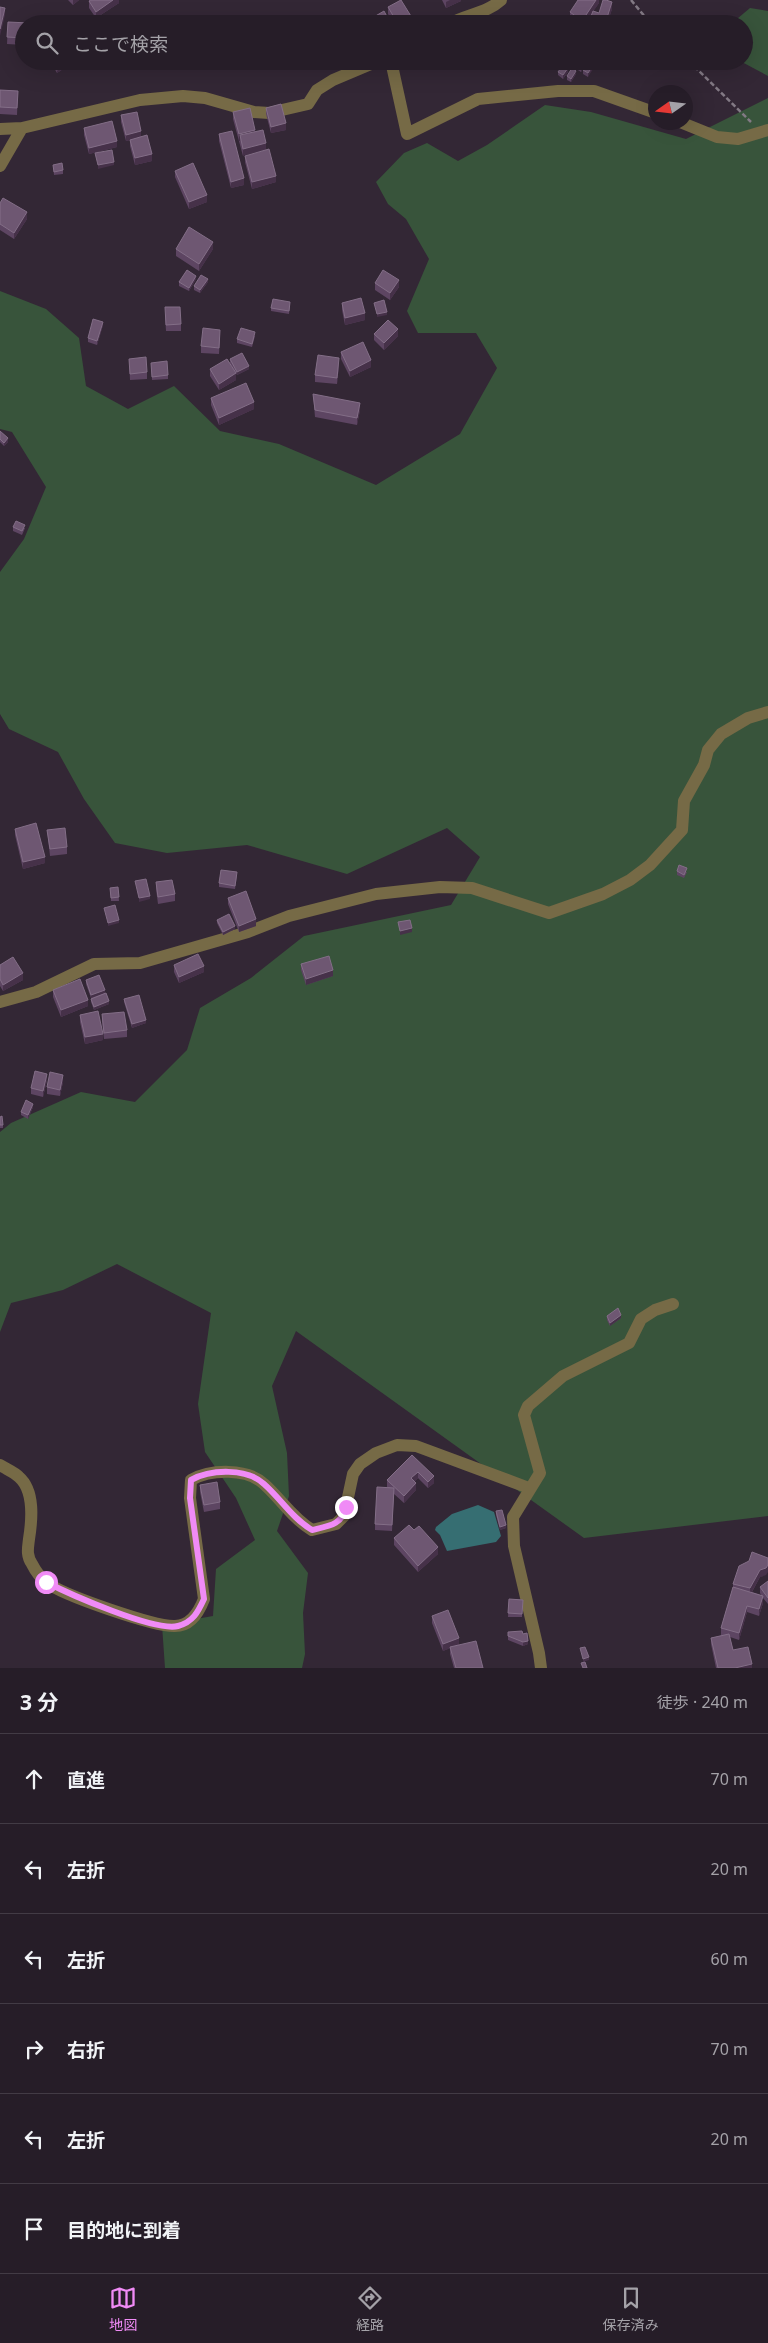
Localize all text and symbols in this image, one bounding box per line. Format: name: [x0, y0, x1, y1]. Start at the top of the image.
search box: [15, 15, 753, 70]
icon: search: [33, 29, 61, 57]
text: ここで検索: [73, 31, 168, 57]
north arrow: [648, 85, 693, 130]
route end: [335, 1496, 358, 1519]
route start: [35, 1571, 58, 1594]
text: 3 分: [20, 1688, 58, 1716]
text: 徒歩 · 240 m: [657, 1691, 748, 1713]
icon: ahead: [20, 1765, 48, 1793]
text: 直進: [67, 1767, 105, 1793]
text: 70 m: [711, 1768, 748, 1790]
icon: left: [20, 1855, 48, 1883]
text: 左折: [67, 1857, 105, 1883]
text: 20 m: [711, 1858, 748, 1880]
icon: left: [20, 1945, 48, 1973]
text: 左折: [67, 1947, 105, 1973]
text: 60 m: [711, 1948, 748, 1970]
icon: right: [20, 2035, 48, 2063]
text: 右折: [67, 2037, 105, 2063]
text: 70 m: [711, 2038, 748, 2060]
icon: left: [20, 2125, 48, 2153]
text: 左折: [67, 2127, 105, 2153]
text: 20 m: [711, 2128, 748, 2150]
icon: arrive: [20, 2215, 48, 2243]
text: 目的地に到着: [67, 2217, 181, 2243]
tab: 地図: [109, 2284, 137, 2334]
tab: 経路: [356, 2284, 384, 2334]
tab: 保存済み: [603, 2284, 659, 2334]

